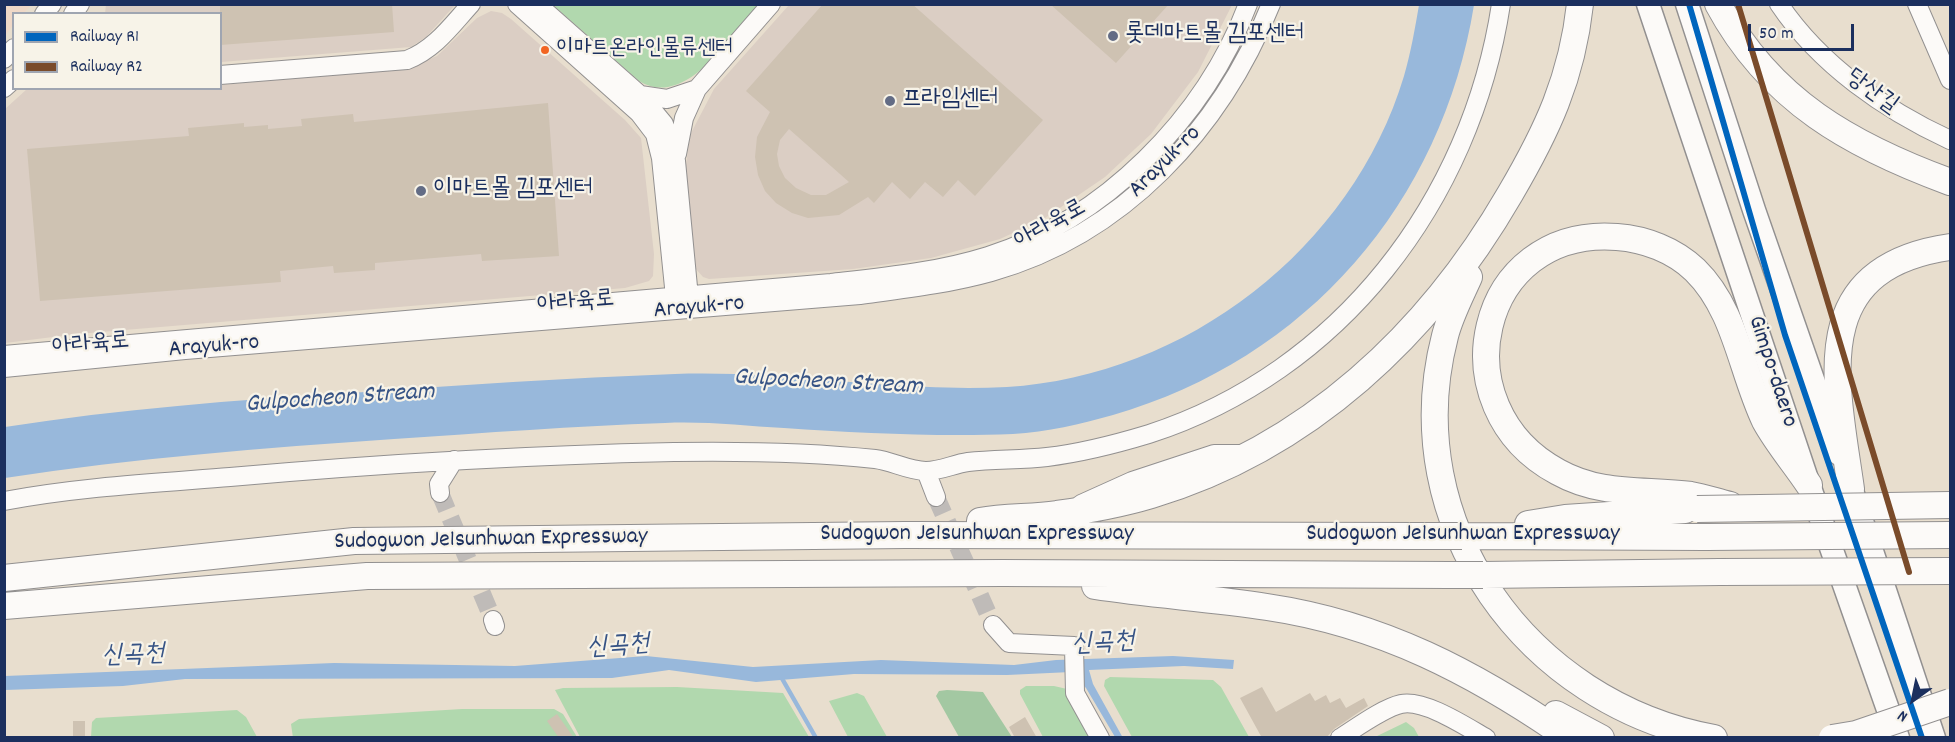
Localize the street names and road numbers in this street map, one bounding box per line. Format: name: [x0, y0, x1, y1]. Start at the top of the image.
street label: 당산길: [1839, 64, 1903, 122]
street label: Arayuk-ro: [1124, 121, 1208, 205]
street label: 아라육로: [1010, 195, 1092, 257]
street label: 아라육로: [536, 286, 616, 322]
street label: Arayuk-ro: [652, 291, 746, 327]
street label: Gimpo-daero: [1739, 313, 1803, 431]
street label: 아라육로: [51, 328, 131, 364]
street label: Arayuk-ro: [167, 330, 261, 366]
street label: Sudogwon Je1sunhwan Expressway: [820, 522, 1134, 550]
street label: Sudogwon Je1sunhwan Expressway: [1306, 522, 1620, 550]
street label: Sudogwon Je1sunhwan Expressway: [334, 524, 648, 558]

